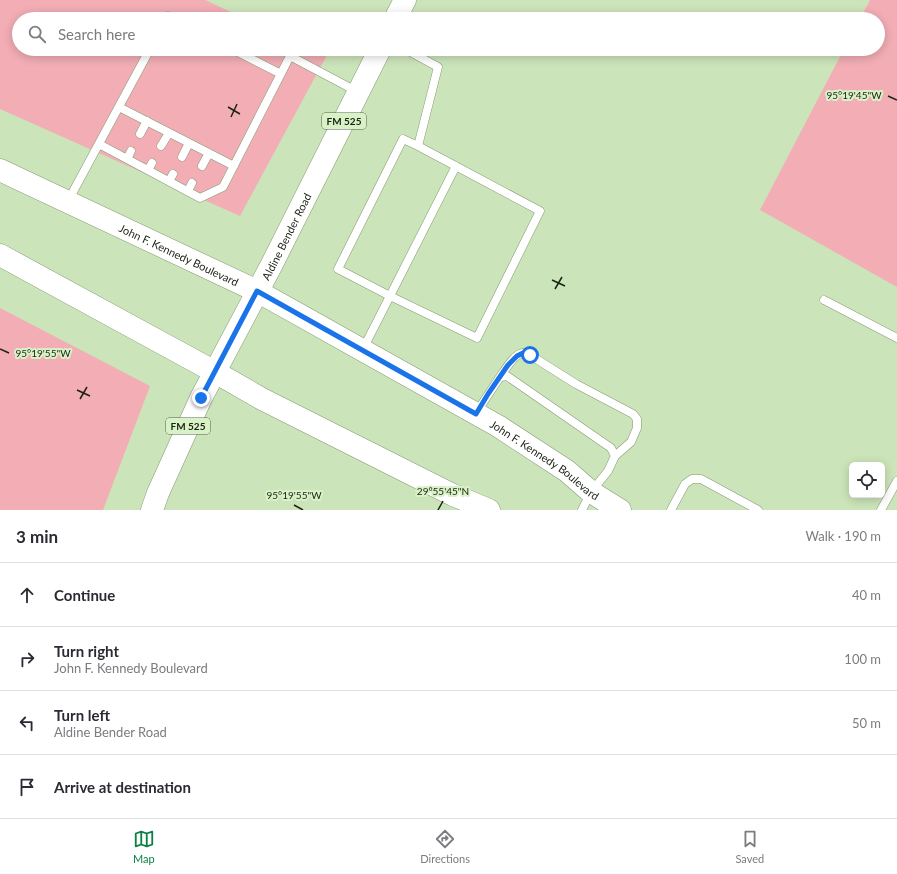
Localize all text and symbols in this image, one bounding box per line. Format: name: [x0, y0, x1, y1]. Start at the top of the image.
search box: [12, 12, 885, 56]
icon: search: [26, 23, 48, 45]
text: Search here: [58, 25, 135, 43]
text: 95°19'45"W: [826, 89, 882, 101]
road number: FM 525: [322, 113, 366, 129]
street label: Aldine Bender Road: [258, 191, 313, 282]
street label: John F. Kennedy Boulevard: [117, 221, 241, 288]
route start: [521, 346, 539, 364]
text: 95°19'55"W: [15, 347, 71, 359]
route end: [192, 389, 210, 407]
street label: John F. Kennedy Boulevard: [488, 417, 602, 502]
road number: FM 525: [166, 418, 210, 434]
map controls: [849, 462, 885, 498]
button: locate: [849, 462, 885, 498]
text: 29°55'45"N: [417, 485, 469, 497]
text: 95°19'55"W: [266, 489, 322, 501]
text: 3 min: [16, 526, 58, 547]
text: Walk · 190 m: [805, 528, 881, 544]
icon: ahead: [16, 584, 38, 606]
text: Continue: [54, 586, 115, 604]
text: 40 m: [852, 587, 881, 603]
text: Turn right: [54, 642, 119, 660]
icon: right: [16, 648, 38, 670]
text: 100 m: [844, 651, 881, 667]
text: John F. Kennedy Boulevard: [54, 660, 208, 676]
text: Turn left: [54, 706, 110, 724]
icon: left: [16, 712, 38, 734]
text: 50 m: [852, 715, 881, 731]
text: Aldine Bender Road: [54, 724, 167, 740]
icon: arrive: [16, 776, 38, 798]
text: Arrive at destination: [54, 778, 191, 796]
tab: Map: [133, 828, 155, 865]
tab: Directions: [420, 828, 470, 865]
tab: Saved: [735, 828, 764, 865]

